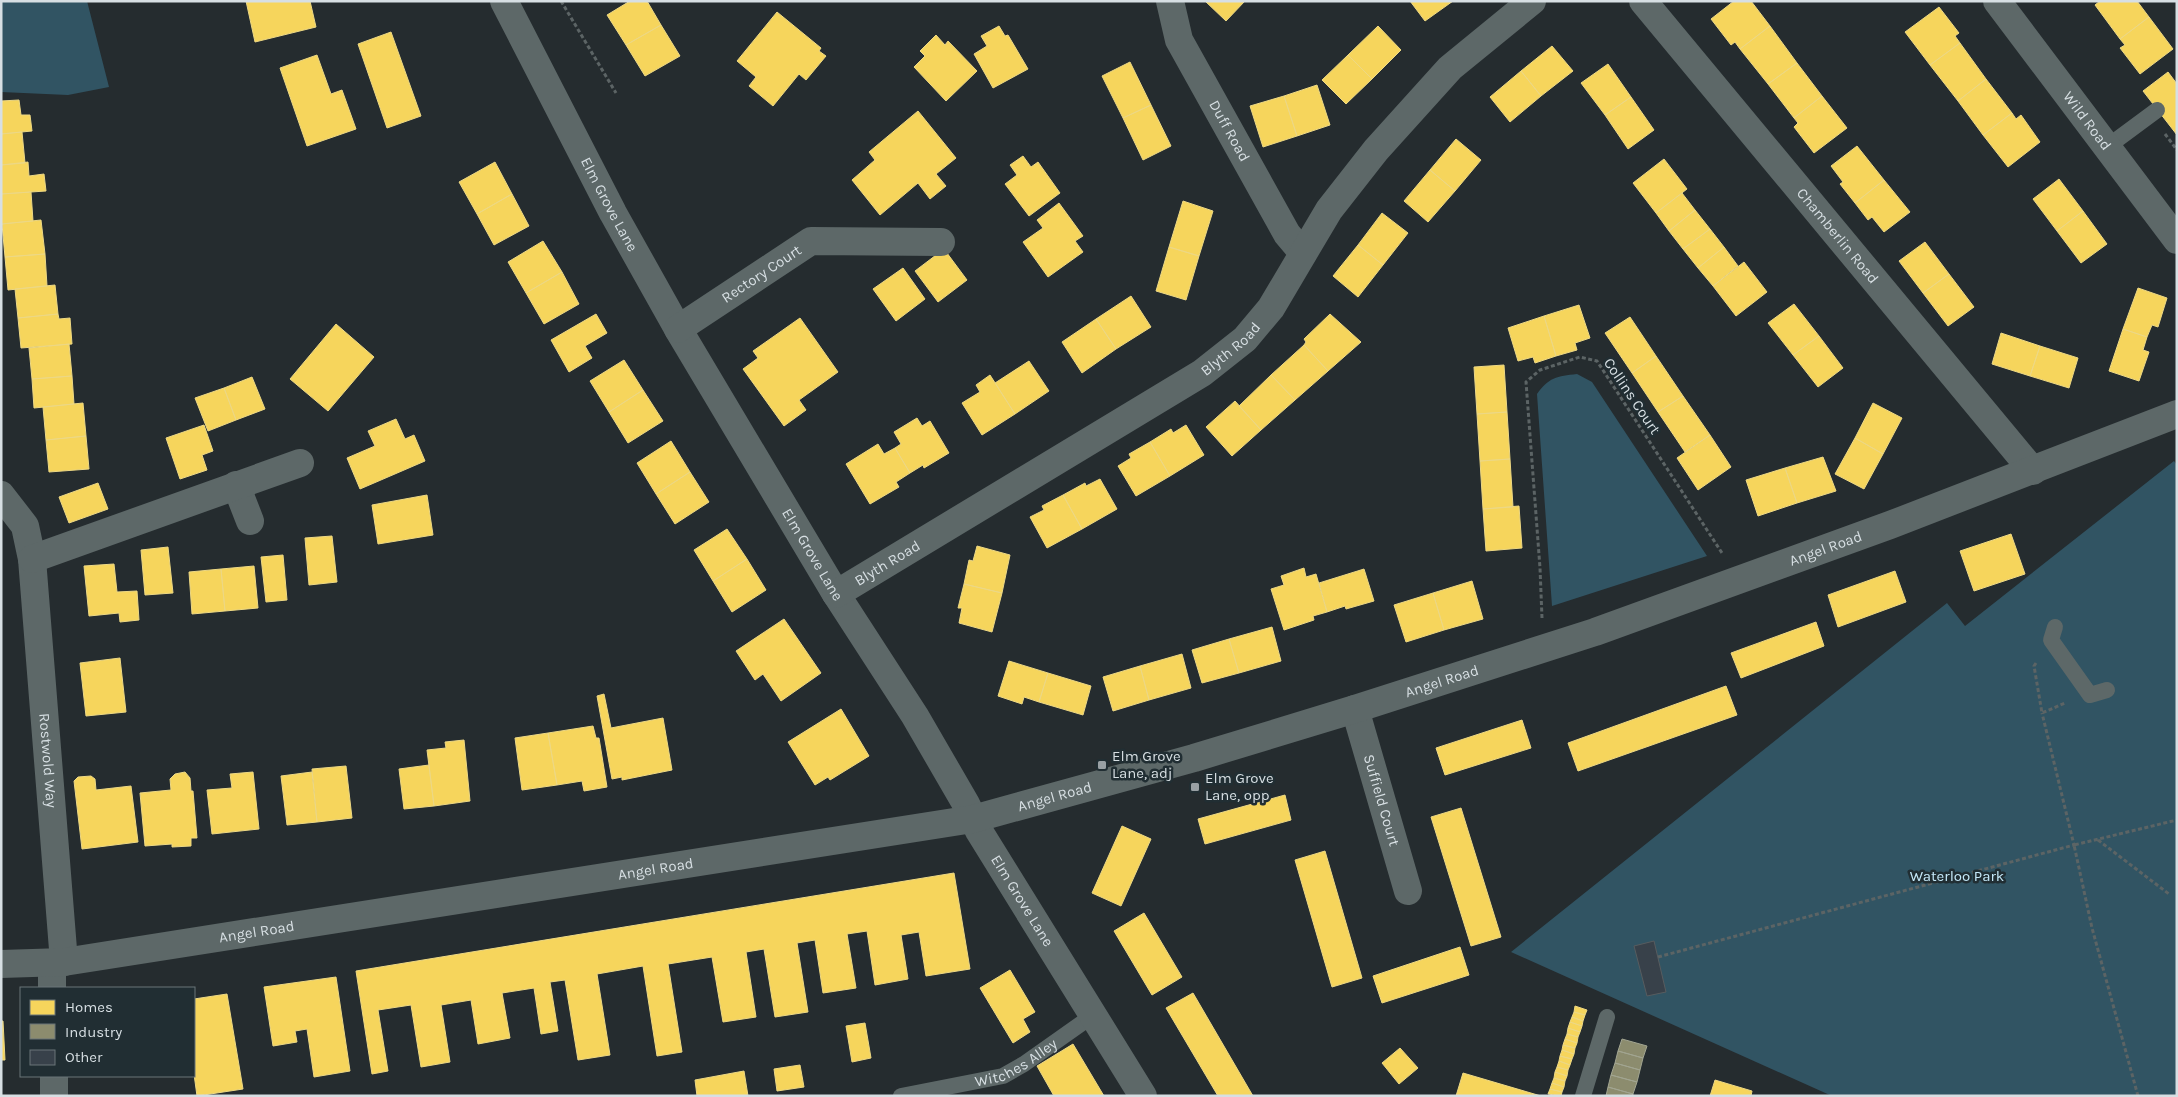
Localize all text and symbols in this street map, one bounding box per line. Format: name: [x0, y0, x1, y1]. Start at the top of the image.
street label: Wild Road: [2059, 88, 2115, 154]
street label: Duff Road: [1205, 97, 1254, 165]
street label: Elm Grove Lane: [577, 154, 642, 255]
street label: Chamberlin Road: [1793, 184, 1883, 287]
street label: Rectory Court: [718, 241, 805, 307]
street label: Blyth Road: [1197, 318, 1264, 380]
street label: Collins Court: [1600, 354, 1664, 438]
street label: Elm Grove Lane: [778, 505, 847, 604]
street label: Angel Road: [1787, 527, 1864, 570]
street label: Blyth Road: [851, 536, 923, 590]
street label: Angel Road: [1403, 661, 1481, 701]
street label: Rostwold Way: [35, 712, 61, 808]
place label: Elm Grove Lane, adj: [1112, 747, 1181, 782]
street label: Suffield Court: [1360, 752, 1404, 849]
marker: Elm Grove Lane, adj: [1096, 759, 1108, 771]
place label: Elm Grove Lane, opp: [1205, 769, 1274, 804]
street label: Angel Road: [1016, 778, 1094, 815]
marker: Elm Grove Lane, opp: [1189, 781, 1201, 793]
street label: Elm Grove Lane: [987, 852, 1057, 950]
street label: Angel Road: [617, 854, 695, 884]
park label: Waterloo Park: [1910, 867, 2004, 885]
street label: Angel Road: [218, 917, 296, 947]
legend: [20, 987, 195, 1077]
text: Homes: [65, 998, 113, 1016]
text: Industry: [65, 1023, 122, 1041]
street label: Witches Alley: [973, 1034, 1061, 1090]
text: Other: [65, 1048, 103, 1066]

